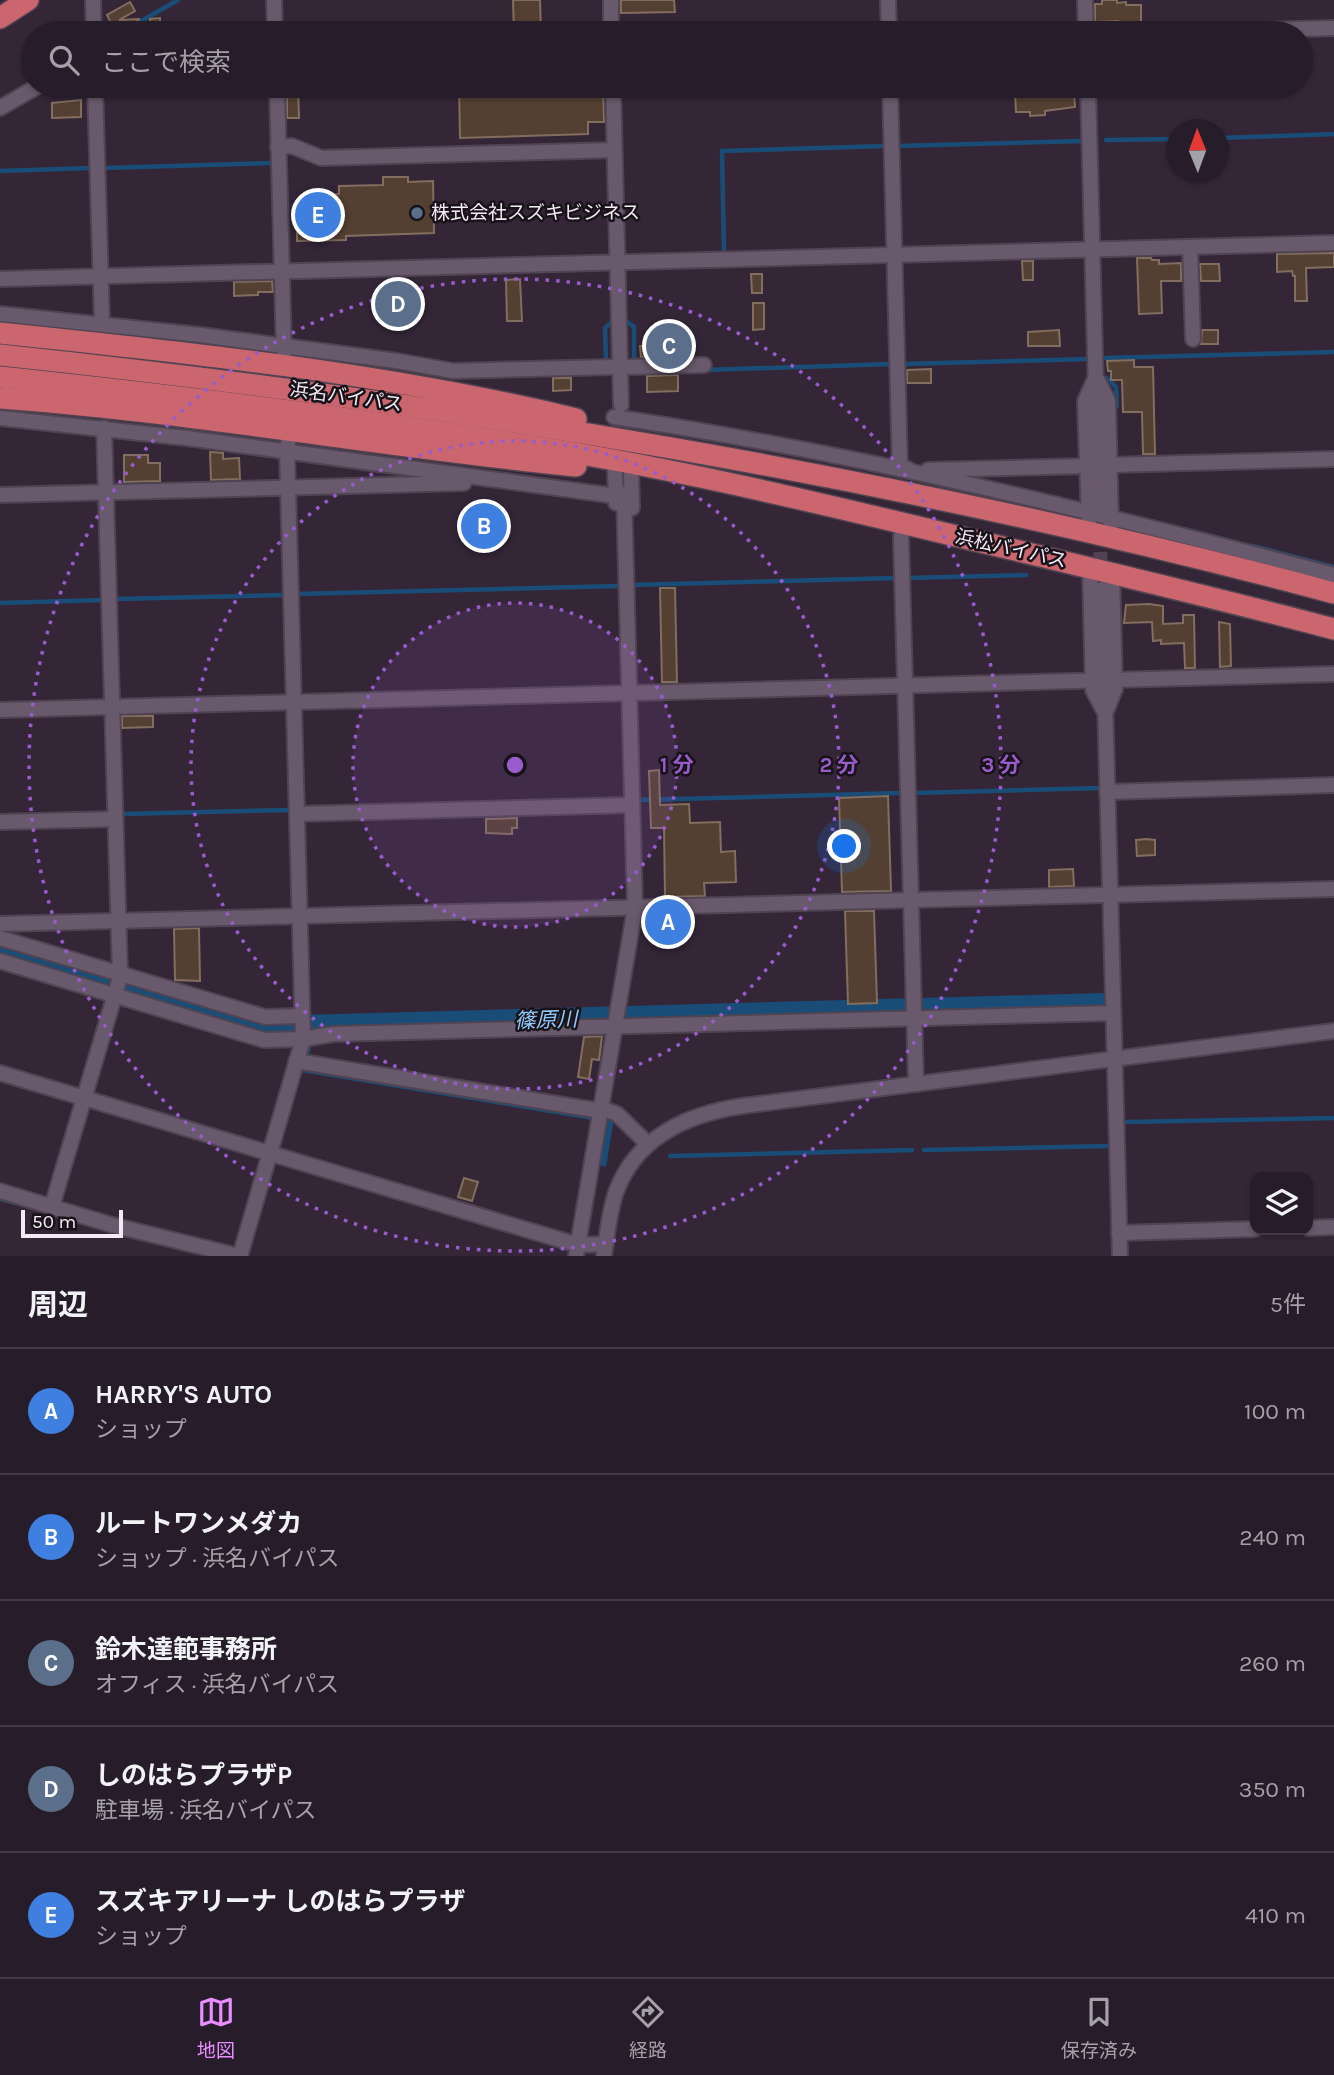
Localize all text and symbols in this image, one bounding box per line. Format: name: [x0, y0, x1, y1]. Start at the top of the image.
search box: [21, 21, 1313, 98]
icon: search: [45, 41, 83, 79]
text: ここで検索: [101, 47, 231, 78]
north arrow: [1166, 119, 1229, 182]
pin: E: [295, 189, 341, 241]
place label: 株式会社スズキビジネス: [431, 202, 640, 224]
marker: 株式会社スズキビジネス: [409, 205, 425, 221]
pin: D: [375, 278, 421, 330]
pin: C: [646, 320, 692, 372]
street label: 浜名バイパス: [288, 378, 404, 416]
pin: B: [461, 500, 507, 552]
street label: 浜松バイパス: [953, 526, 1069, 572]
centre of rings: [503, 753, 527, 777]
text: 1 分: [660, 753, 694, 777]
text: 2 分: [819, 753, 859, 777]
text: 3 分: [981, 753, 1021, 777]
your location: [827, 829, 861, 863]
pin: A: [645, 896, 691, 948]
water label: 篠原川: [514, 1007, 580, 1033]
map controls: [1250, 1172, 1313, 1235]
button: layers: [1250, 1172, 1313, 1235]
scale bar: [21, 1207, 122, 1239]
text: 50 m: [32, 1211, 76, 1233]
text: 周辺: [28, 1287, 88, 1323]
text: 5件: [1270, 1291, 1306, 1318]
text: HARRY'S AUTO: [95, 1379, 272, 1410]
text: A: [44, 1398, 58, 1425]
text: 100 m: [1244, 1398, 1306, 1425]
text: ショップ: [95, 1416, 187, 1443]
text: ルートワンメダカ: [95, 1508, 302, 1539]
text: B: [44, 1524, 58, 1551]
text: 240 m: [1239, 1524, 1306, 1551]
text: ショップ · 浜名バイパス: [95, 1545, 340, 1572]
text: 鈴木達範事務所: [95, 1634, 277, 1665]
text: C: [44, 1650, 58, 1677]
text: 260 m: [1239, 1650, 1306, 1677]
text: オフィス · 浜名バイパス: [95, 1671, 339, 1698]
text: しのはらプラザP: [95, 1760, 292, 1791]
text: D: [43, 1776, 59, 1803]
text: 350 m: [1239, 1776, 1306, 1803]
text: 駐車場 · 浜名バイパス: [95, 1797, 317, 1824]
text: スズキアリーナ しのはらプラザ: [95, 1886, 466, 1917]
text: E: [44, 1902, 58, 1929]
text: 410 m: [1245, 1902, 1306, 1929]
text: ショップ: [95, 1923, 187, 1950]
tab: 地図: [197, 1993, 235, 2062]
tab: 経路: [629, 1993, 667, 2062]
tab: 保存済み: [1061, 1993, 1137, 2062]

